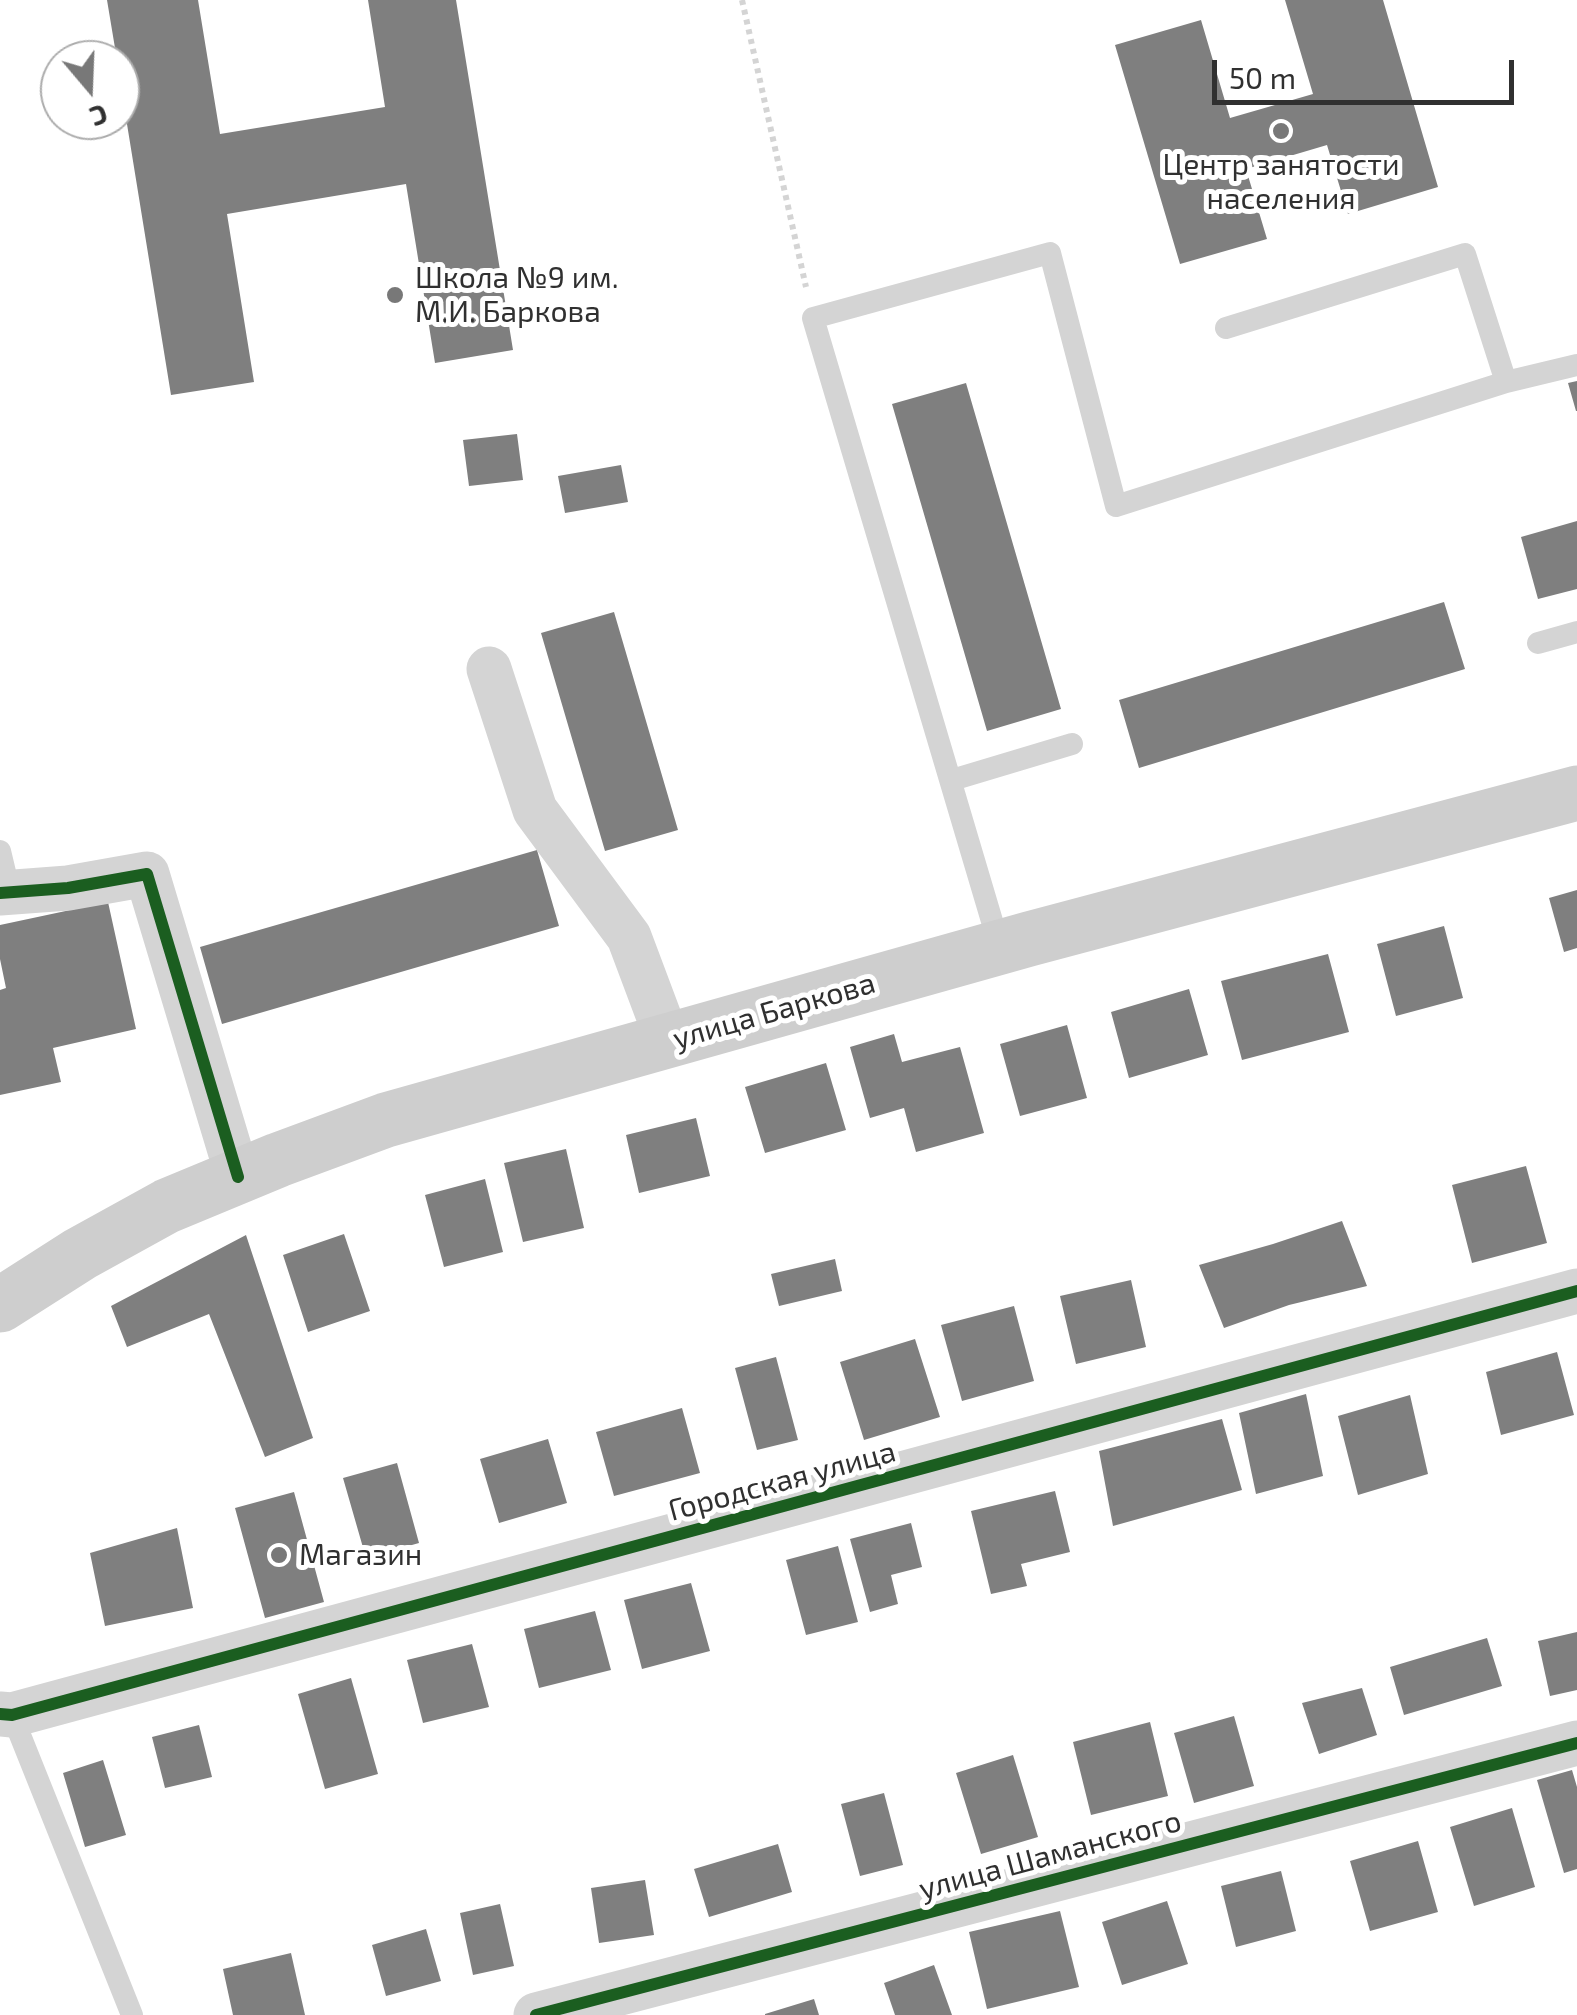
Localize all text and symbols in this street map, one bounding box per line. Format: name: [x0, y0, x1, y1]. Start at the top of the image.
north arrow: [40, 40, 140, 140]
scale bar: [1217, 40, 1520, 102]
text: 50 m: [1229, 59, 1296, 95]
text: С: [86, 98, 112, 135]
marker: Центр занятости населения: [1270, 120, 1292, 142]
place label: Центр занятости населения: [1162, 147, 1400, 218]
place label: Школа №9 им. М.И. Баркова: [415, 260, 619, 330]
marker: Школа №9 им. М.И. Баркова: [384, 284, 406, 306]
street label: улица Баркова: [669, 965, 879, 1057]
street label: Городская улица: [664, 1433, 900, 1529]
place label: Магазин: [299, 1537, 422, 1573]
marker: Магазин: [268, 1544, 290, 1566]
street label: улица Шаманского: [915, 1803, 1185, 1907]

